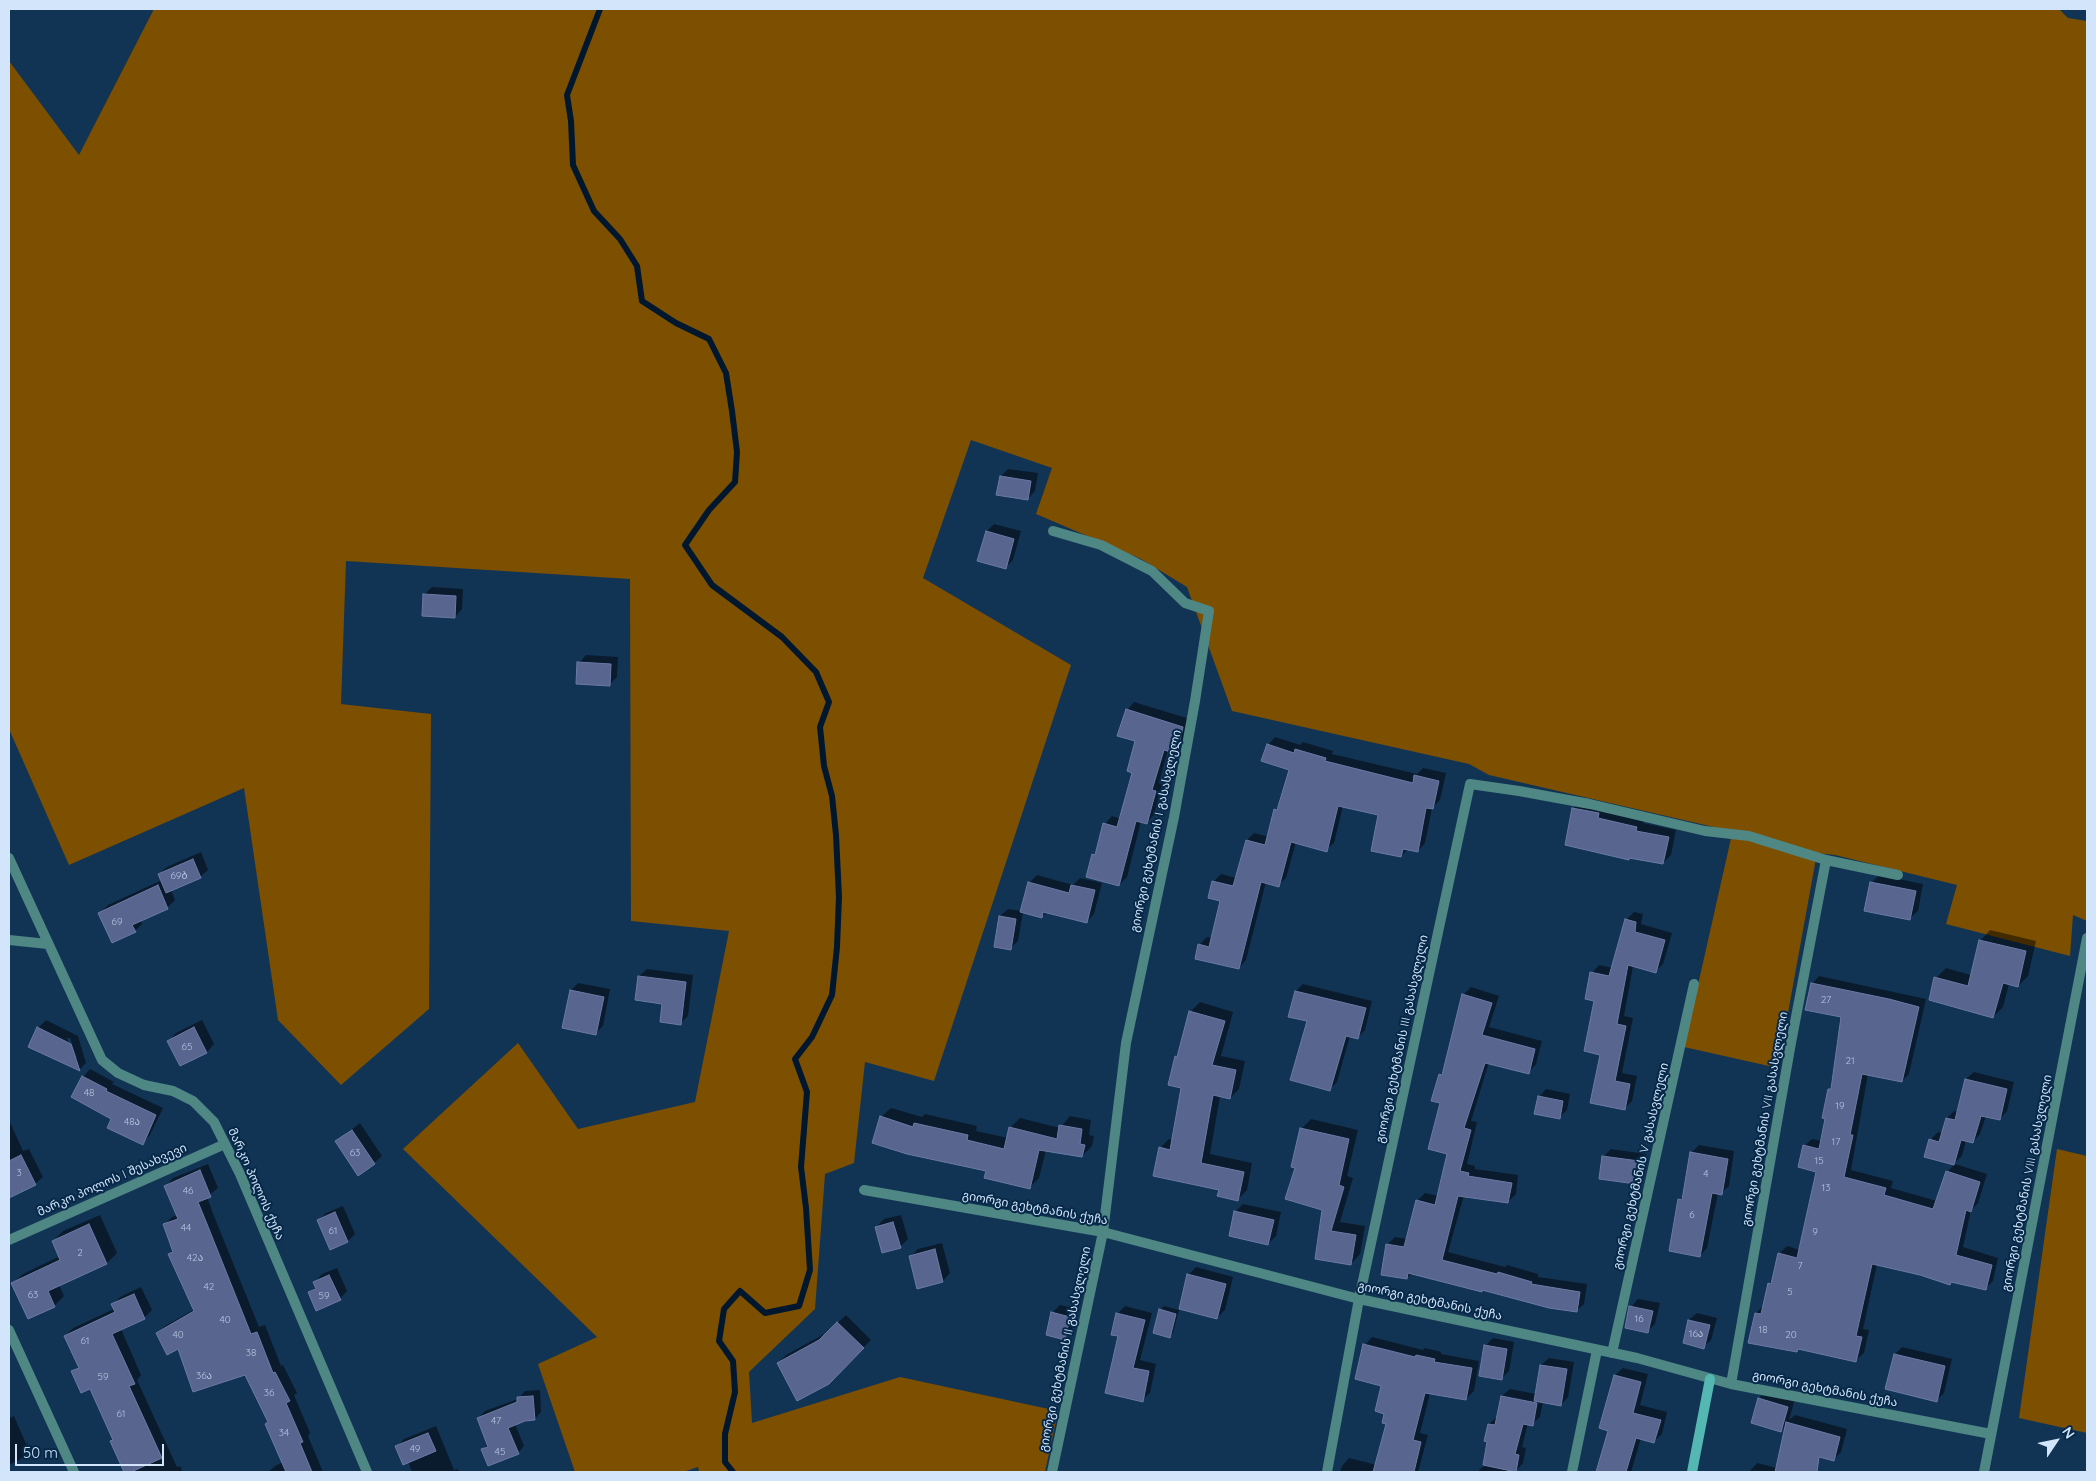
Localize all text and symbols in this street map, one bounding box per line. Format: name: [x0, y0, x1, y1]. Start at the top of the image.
street label: გიორგი გეხტმანის I გასასვლელი: [1127, 728, 1185, 934]
house number: 69ბ: [170, 870, 188, 882]
house number: 69: [112, 916, 122, 928]
street label: გიორგი გეხტმანის III გასასვლელი: [1373, 933, 1431, 1145]
house number: 27: [1821, 994, 1831, 1006]
street label: გიორგი გეხტმანის VII გასასვლელი: [1739, 1011, 1791, 1227]
house number: 65: [182, 1041, 192, 1053]
house number: 21: [1845, 1055, 1855, 1067]
street label: გიორგი გეხტმანის V გასასვლელი: [1610, 1061, 1672, 1271]
street label: გიორგი გეხტმანის VIII გასასვლელი: [1999, 1073, 2055, 1293]
house number: 48: [84, 1087, 94, 1099]
house number: 19: [1835, 1100, 1845, 1112]
house number: 48ა: [124, 1116, 140, 1128]
street label: მარკო პოლოს ქუჩა: [225, 1126, 287, 1242]
house number: 17: [1832, 1136, 1840, 1148]
street label: მარკო პოლოს I შესახვევი: [35, 1140, 189, 1220]
house number: 63: [350, 1147, 360, 1159]
house number: 15: [1814, 1155, 1824, 1167]
house number: 3: [16, 1167, 22, 1179]
house number: 4: [1703, 1168, 1709, 1180]
house number: 13: [1822, 1182, 1830, 1194]
house number: 46: [183, 1185, 193, 1197]
street label: გიორგი გეხტმანის ქუჩა: [961, 1188, 1109, 1228]
house number: 6: [1689, 1209, 1695, 1221]
house number: 44: [181, 1222, 191, 1234]
house number: 61: [328, 1225, 338, 1237]
house number: 9: [1812, 1226, 1818, 1238]
street label: გიორგი გეხტმანის II გასასვლელი: [1036, 1245, 1094, 1453]
house number: 2: [77, 1247, 83, 1259]
house number: 42ა: [187, 1252, 203, 1264]
house number: 7: [1797, 1260, 1803, 1272]
street label: გიორგი გეხტმანის ქუჩა: [1356, 1279, 1504, 1323]
house number: 42: [204, 1281, 214, 1293]
house number: 5: [1787, 1286, 1793, 1298]
house number: 63: [28, 1289, 38, 1301]
house number: 59: [318, 1290, 330, 1302]
house number: 16: [1634, 1313, 1644, 1325]
house number: 40: [219, 1314, 231, 1326]
house number: 18: [1758, 1324, 1768, 1336]
house number: 16ა: [1689, 1328, 1703, 1340]
house number: 40: [172, 1329, 184, 1341]
house number: 20: [1785, 1329, 1797, 1341]
house number: 61: [80, 1335, 90, 1347]
house number: 38: [246, 1347, 256, 1359]
street label: გიორგი გეხტმანის ქუჩა: [1751, 1368, 1899, 1410]
house number: 36ა: [196, 1370, 212, 1382]
house number: 59: [97, 1371, 109, 1383]
house number: 36: [264, 1387, 274, 1399]
house number: 61: [116, 1408, 126, 1420]
house number: 47: [491, 1415, 501, 1427]
north arrow: [2031, 1416, 2081, 1466]
text: N: [2058, 1423, 2079, 1442]
house number: 34: [279, 1427, 289, 1439]
scale bar: [18, 1434, 166, 1466]
text: 50 m: [23, 1443, 58, 1462]
house number: 49: [410, 1443, 420, 1455]
house number: 45: [495, 1446, 505, 1458]

